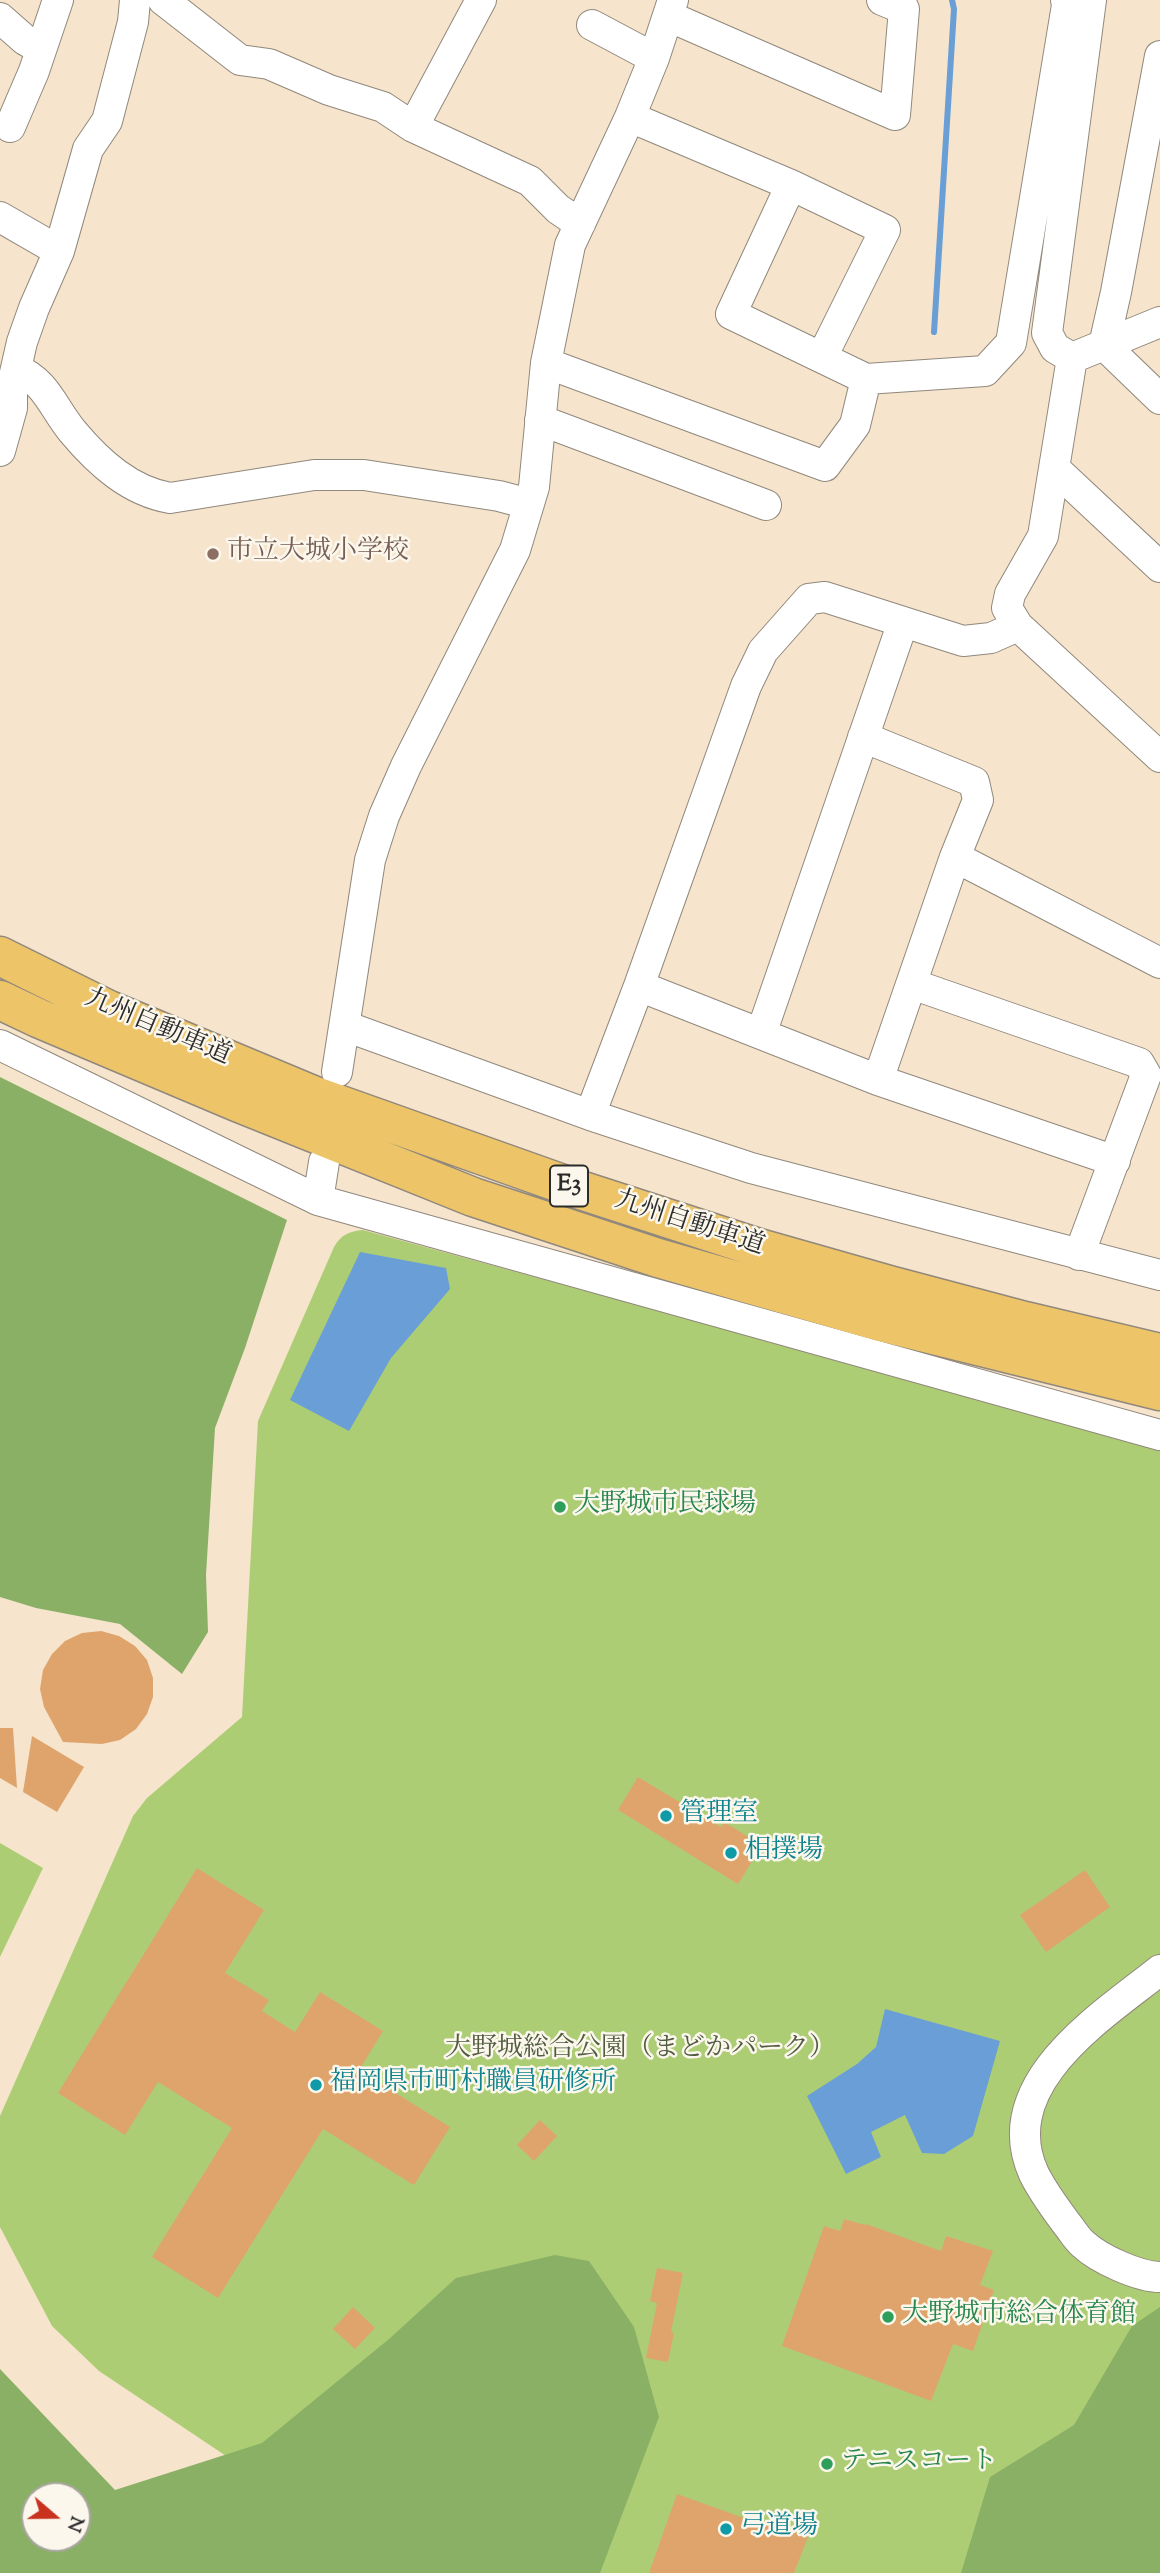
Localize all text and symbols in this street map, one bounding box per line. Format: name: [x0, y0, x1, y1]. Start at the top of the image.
place label: 市立大城小学校: [227, 538, 409, 570]
marker: 市立大城小学校: [205, 546, 221, 562]
street label: 九州自動車道: [79, 984, 235, 1074]
road number: E3: [550, 1166, 588, 1206]
street label: 九州自動車道: [610, 1186, 768, 1264]
place label: 大野城市民球場: [574, 1491, 756, 1523]
marker: 大野城市民球場: [552, 1499, 568, 1515]
place label: 管理室: [680, 1800, 758, 1832]
marker: 管理室: [658, 1808, 674, 1824]
place label: 相撲場: [745, 1837, 823, 1869]
marker: 相撲場: [723, 1845, 739, 1861]
park label: 大野城総合公園（まどかパーク）: [445, 2035, 835, 2067]
place label: 福岡県市町村職員研修所: [330, 2069, 616, 2101]
marker: 福岡県市町村職員研修所: [308, 2077, 324, 2093]
place label: 大野城市総合体育館: [902, 2301, 1136, 2333]
marker: 大野城市総合体育館: [880, 2309, 896, 2325]
place label: テニスコート: [841, 2448, 997, 2480]
marker: テニスコート: [819, 2456, 835, 2472]
north arrow: [21, 2482, 91, 2552]
text: N: [59, 2512, 90, 2535]
place label: 弓道場: [740, 2513, 818, 2545]
marker: 弓道場: [718, 2521, 734, 2537]

